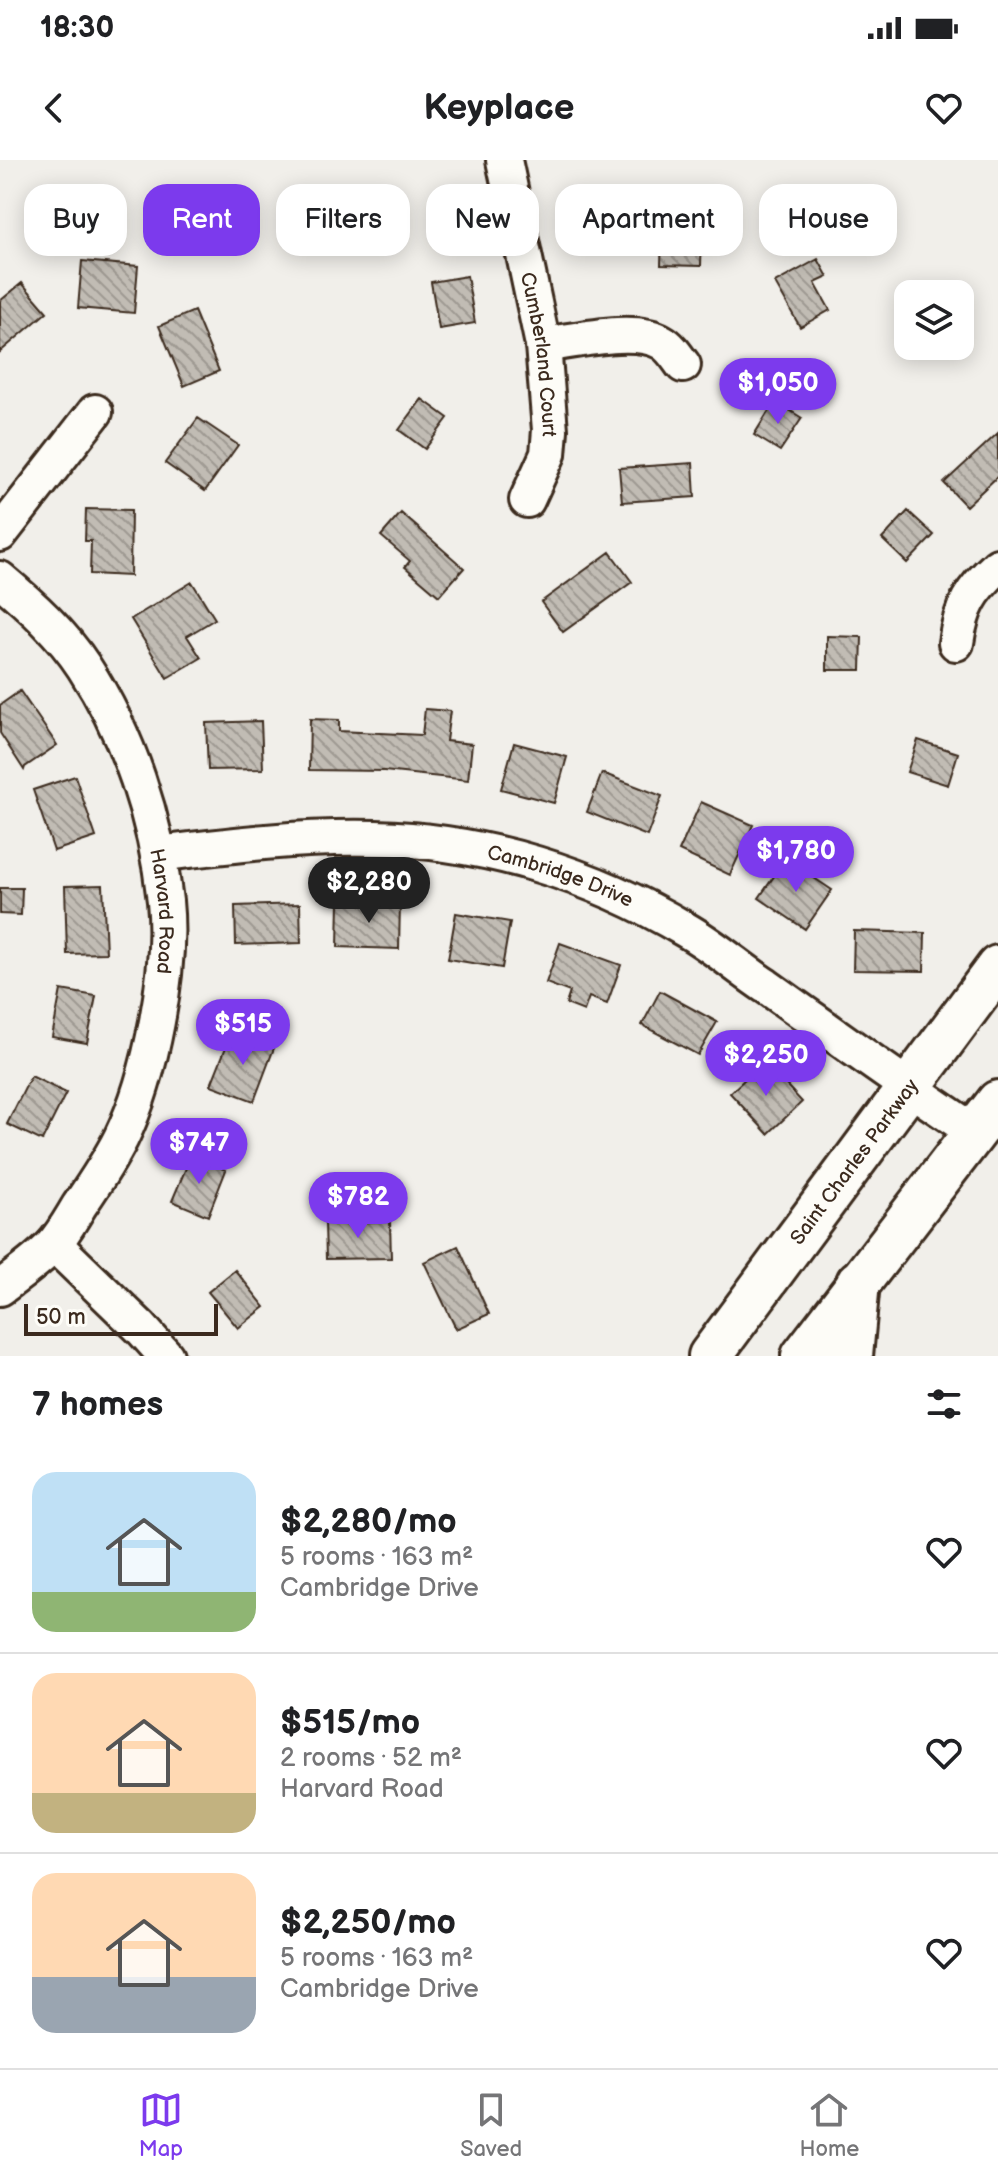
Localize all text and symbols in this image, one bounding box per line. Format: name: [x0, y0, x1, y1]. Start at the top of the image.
text: 18:30: [40, 10, 114, 46]
icon: back: [32, 86, 76, 130]
icon: heart: [922, 86, 966, 130]
text: Keyplace: [424, 87, 574, 130]
chip: Buy: [24, 184, 127, 256]
chip: Rent: [143, 184, 260, 256]
chip: Filters: [276, 184, 410, 256]
chip: New: [426, 184, 539, 256]
chip: Apartment: [555, 184, 743, 256]
chip: House: [759, 184, 897, 256]
street label: Cumberland Court: [515, 270, 561, 438]
map controls: [894, 280, 974, 360]
button: layers: [894, 280, 974, 360]
pin: $1,050: [713, 358, 843, 426]
text: $1,050: [737, 368, 819, 399]
pin: $1,780: [731, 826, 861, 894]
text: $1,780: [756, 836, 836, 867]
street label: Cambridge Drive: [485, 841, 637, 913]
street label: Harvard Road: [144, 847, 177, 975]
pin: $2,280: [304, 857, 434, 925]
text: $2,280: [326, 867, 412, 898]
pin: $515: [196, 999, 290, 1067]
text: $515: [214, 1009, 272, 1040]
pin: $2,250: [701, 1030, 831, 1098]
text: $2,250: [723, 1040, 809, 1071]
street label: Saint Charles Parkway: [786, 1075, 924, 1250]
pin: $747: [152, 1118, 246, 1186]
text: $747: [168, 1128, 230, 1159]
pin: $782: [311, 1172, 405, 1240]
text: $782: [327, 1182, 389, 1213]
scale bar: [24, 1300, 218, 1336]
text: 50 m: [36, 1304, 86, 1331]
icon: filters: [922, 1382, 966, 1426]
text: 7 homes: [32, 1384, 163, 1425]
text: $2,280/mo: [280, 1501, 457, 1542]
icon: home: [96, 1504, 192, 1600]
icon: heart: [922, 1530, 966, 1574]
text: 5 rooms · 163 m²: [280, 1542, 473, 1573]
text: Cambridge Drive: [280, 1573, 479, 1604]
text: $515/mo: [280, 1702, 420, 1743]
icon: home: [96, 1705, 192, 1801]
icon: heart: [922, 1731, 966, 1775]
text: 2 rooms · 52 m²: [280, 1743, 462, 1774]
text: Harvard Road: [280, 1774, 444, 1805]
text: $2,250/mo: [280, 1902, 456, 1943]
icon: home: [96, 1905, 192, 2001]
icon: heart: [922, 1931, 966, 1975]
text: 5 rooms · 163 m²: [280, 1943, 473, 1974]
text: Cambridge Drive: [280, 1974, 479, 2005]
tab: Map: [139, 2088, 183, 2163]
tab: Saved: [460, 2088, 522, 2163]
tab: Home: [799, 2088, 859, 2163]

